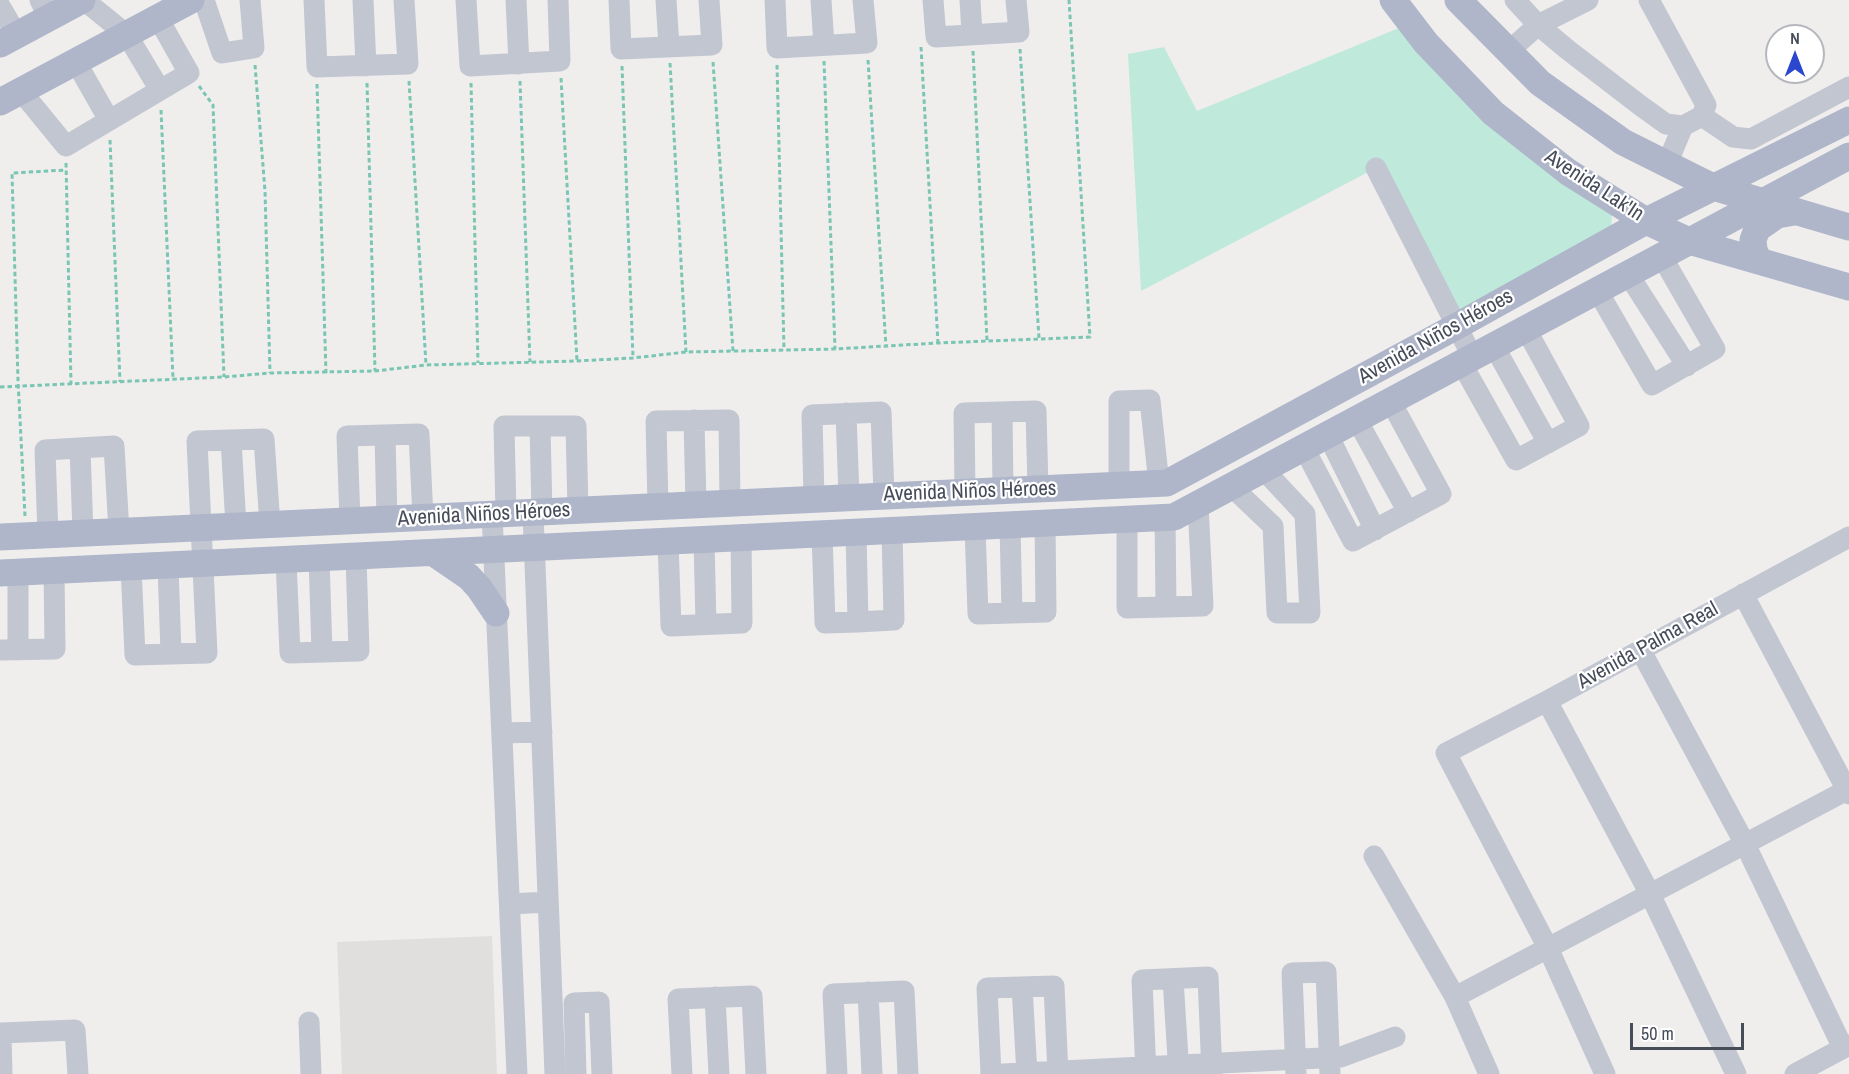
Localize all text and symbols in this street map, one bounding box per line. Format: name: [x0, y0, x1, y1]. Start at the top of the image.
north arrow: [1765, 24, 1825, 84]
text: N: [1790, 27, 1800, 49]
street label: Avenida Lak'In: [1540, 145, 1648, 227]
street label: Avenida Niños Héroes: [1354, 284, 1518, 390]
street label: Avenida Niños Héroes: [883, 476, 1057, 508]
street label: Avenida Niños Héroes: [397, 498, 571, 532]
street label: Avenida Palma Real: [1573, 597, 1723, 695]
scale bar: [1633, 1011, 1747, 1049]
text: 50 m: [1641, 1021, 1674, 1046]

